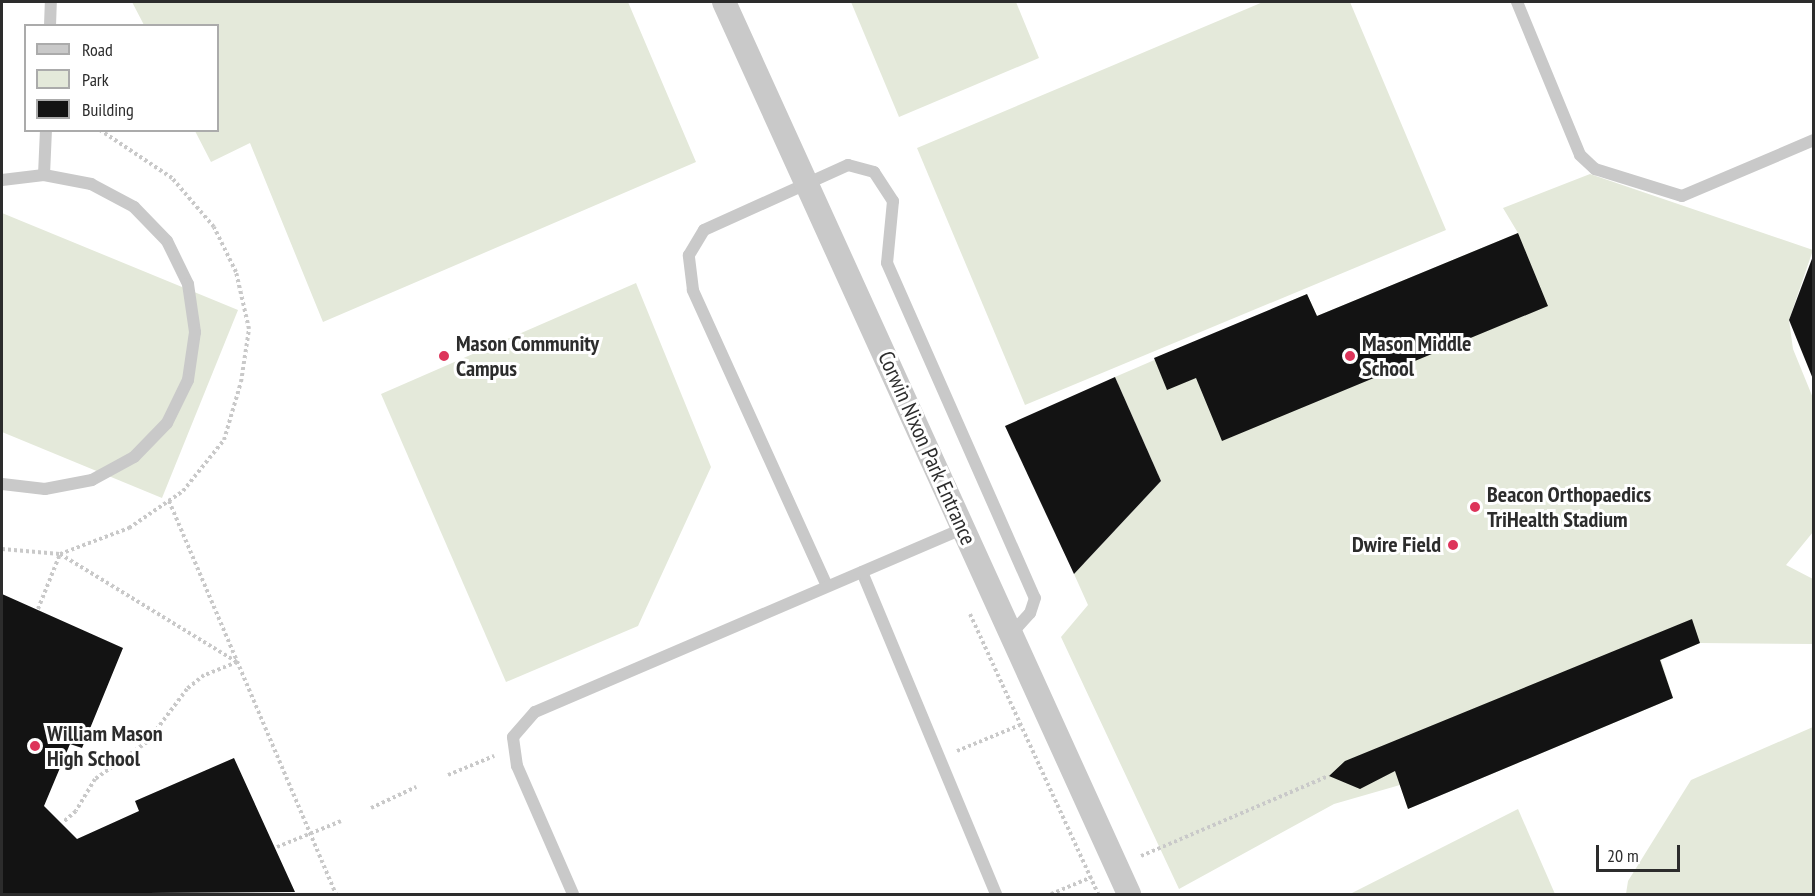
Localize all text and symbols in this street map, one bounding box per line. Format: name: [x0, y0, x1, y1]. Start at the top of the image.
legend: [24, 24, 219, 132]
text: Road: [82, 38, 113, 61]
text: Park: [82, 68, 109, 91]
text: Building: [82, 98, 134, 121]
place label: Mason Community Campus: [456, 330, 599, 382]
place label: Mason Middle School: [1362, 330, 1471, 382]
street label: Corwin Nixon Park Entrance: [872, 347, 982, 549]
marker: Mason Community Campus: [437, 349, 451, 363]
marker: Mason Middle School: [1343, 349, 1357, 363]
place label: Beacon Orthopaedics TriHealth Stadium: [1487, 481, 1652, 532]
marker: Beacon Orthopaedics TriHealth Stadium: [1468, 500, 1482, 514]
place label: Dwire Field: [1352, 532, 1441, 558]
marker: Dwire Field: [1446, 538, 1460, 552]
place label: William Mason High School: [47, 720, 163, 772]
marker: William Mason High School: [28, 739, 42, 753]
scale bar: [1599, 833, 1683, 871]
text: 20 m: [1607, 844, 1639, 867]

